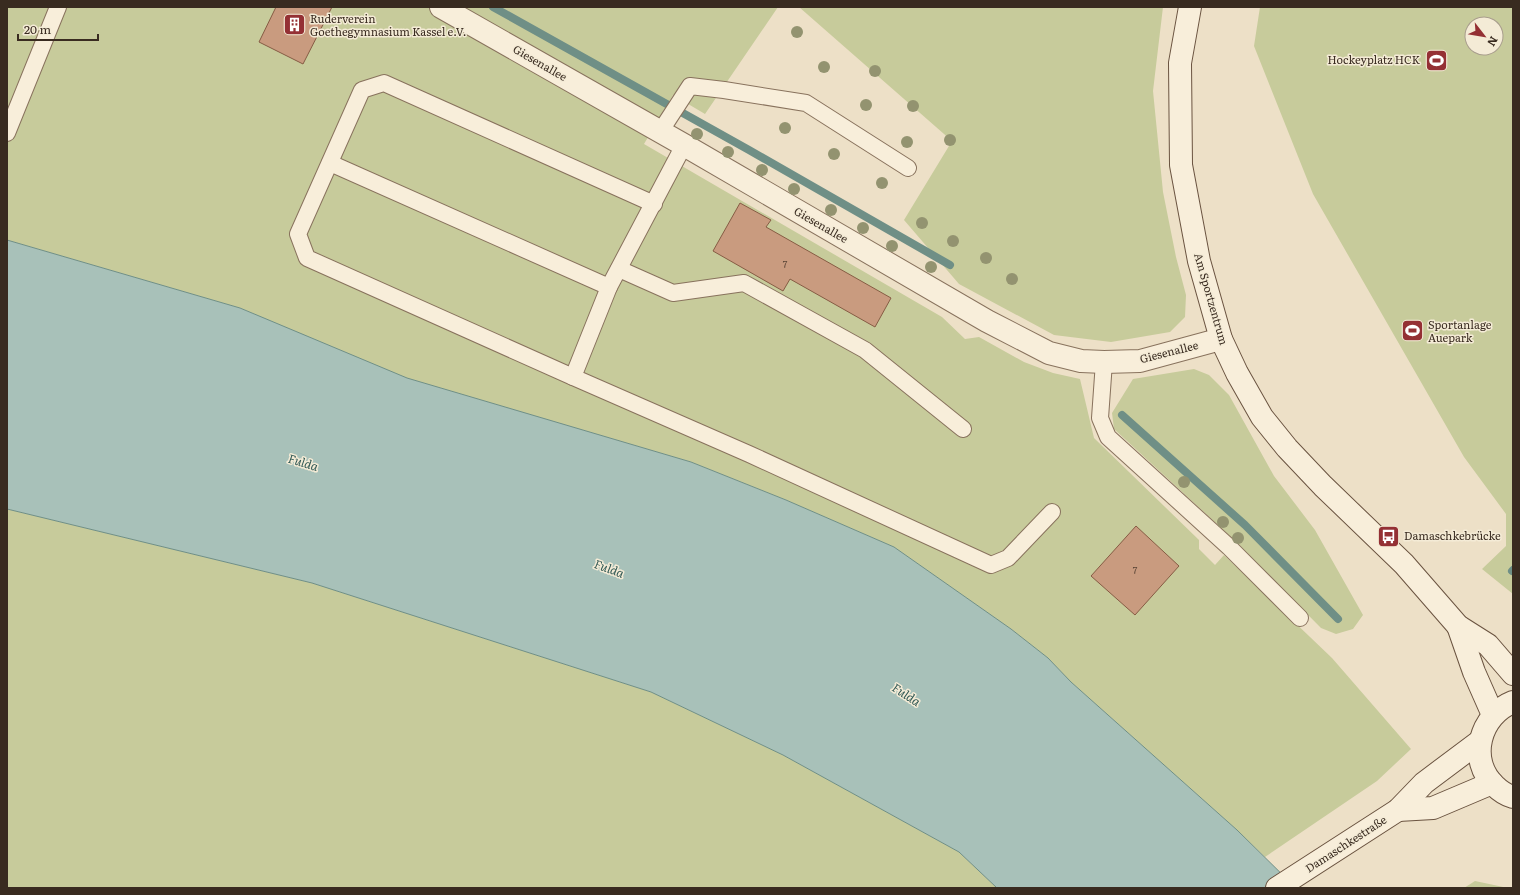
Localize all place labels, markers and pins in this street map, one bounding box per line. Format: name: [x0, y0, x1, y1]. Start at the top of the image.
place label: Ruderverein Goethegymnasium Kassel e.V.: [310, 10, 466, 39]
building icon: Ruderverein Goethegymnasium Kassel e.V.: [282, 12, 308, 38]
sports icon: Hockeyplatz HCK: [1423, 47, 1449, 73]
place label: Hockeyplatz HCK: [1327, 51, 1421, 67]
place label: Sportanlage Auepark: [1428, 316, 1492, 345]
sports icon: Sportanlage Auepark: [1400, 318, 1426, 344]
bus stop icon: Damaschkebrücke: [1375, 523, 1401, 549]
place label: Damaschkebrücke: [1404, 527, 1501, 543]

